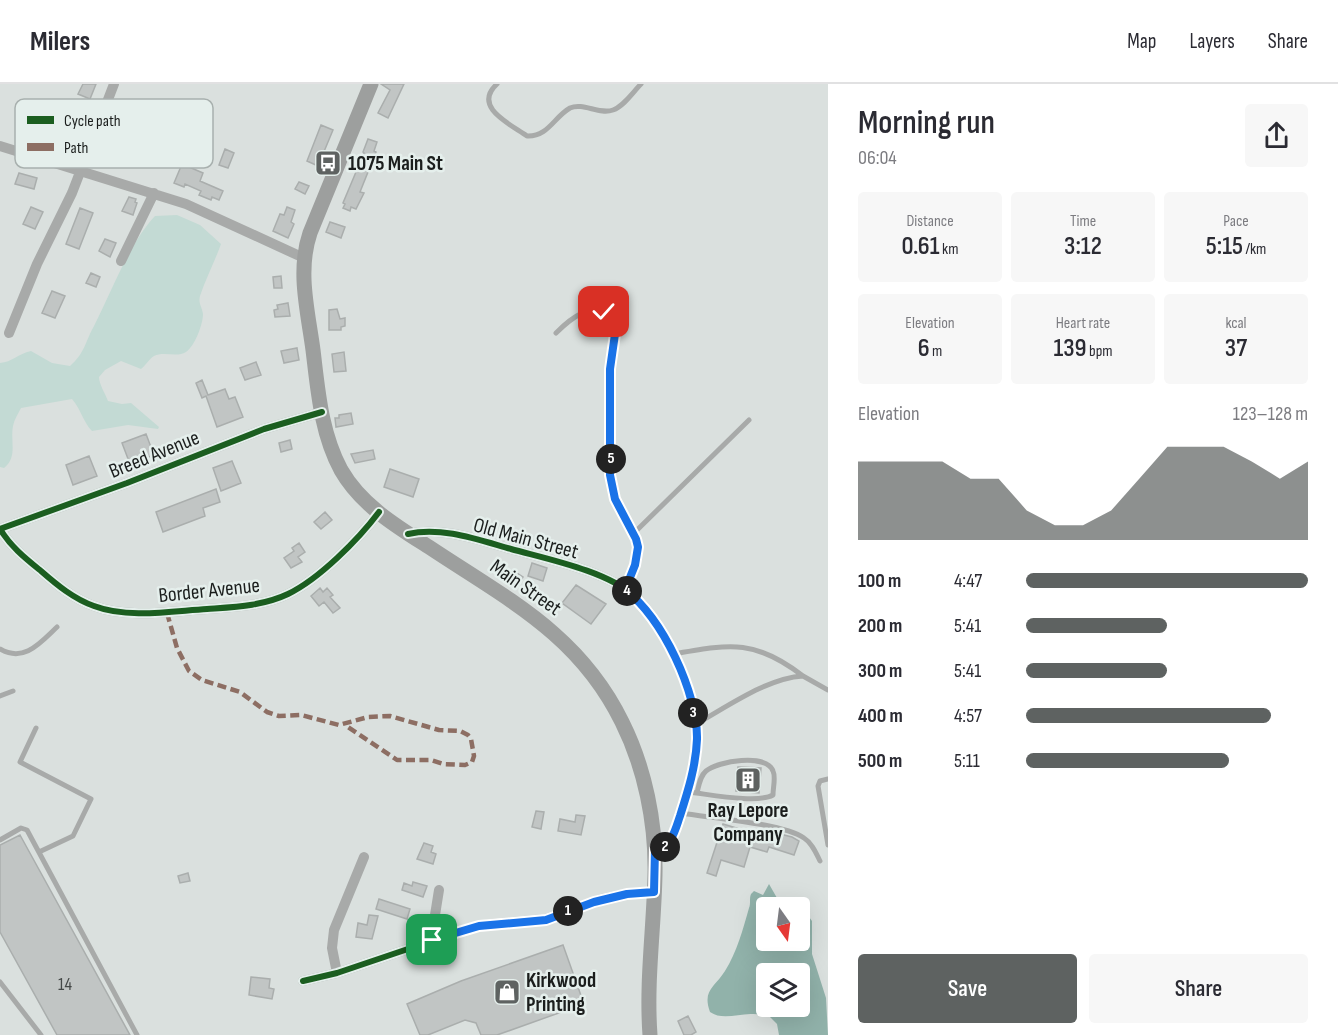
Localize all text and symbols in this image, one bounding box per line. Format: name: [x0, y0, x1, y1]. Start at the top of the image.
text: Milers: [30, 25, 90, 58]
text: Map: [1127, 29, 1156, 54]
text: Layers: [1189, 29, 1235, 54]
text: Share: [1268, 29, 1308, 54]
legend: [15, 99, 213, 168]
text: Morning run: [858, 103, 995, 143]
button: share: [1245, 104, 1308, 167]
text: Cycle path: [64, 112, 121, 131]
text: Path: [64, 139, 88, 158]
text: 06:04: [858, 146, 897, 170]
bus stop icon: 1075 Main St: [313, 148, 343, 178]
place label: 1075 Main St: [348, 151, 443, 176]
text: Distance: [906, 212, 954, 231]
text: Time: [1070, 212, 1096, 231]
text: Pace: [1223, 212, 1249, 231]
text: 0.61: [902, 231, 939, 262]
text: 3:12: [1064, 231, 1102, 262]
text: 5:15: [1206, 231, 1243, 262]
text: km: [939, 240, 958, 259]
text: /km: [1243, 240, 1266, 259]
pin: [578, 286, 629, 337]
icon: check: [587, 295, 620, 328]
text: Elevation: [905, 314, 955, 333]
text: Heart rate: [1056, 314, 1110, 333]
text: kcal: [1225, 314, 1247, 333]
text: 6: [918, 333, 930, 364]
text: 139: [1053, 333, 1086, 364]
text: 37: [1225, 333, 1247, 364]
text: m: [930, 342, 942, 361]
text: bpm: [1086, 342, 1113, 361]
text: Elevation: [858, 402, 920, 426]
text: 123–128 m: [1233, 402, 1308, 426]
street label: Breed Avenue: [105, 425, 203, 484]
pin: 5: [596, 444, 626, 474]
text: 5: [607, 449, 615, 468]
street label: Old Main Street: [471, 513, 581, 564]
street label: Main Street: [485, 554, 566, 621]
text: 100 m: [858, 569, 901, 593]
text: 4:47: [954, 569, 982, 593]
street label: Border Avenue: [157, 573, 261, 608]
pin: 4: [612, 576, 642, 606]
text: 4: [623, 581, 631, 600]
text: 200 m: [858, 614, 902, 638]
text: 5:41: [954, 614, 981, 638]
text: 300 m: [858, 659, 902, 683]
text: 5:41: [954, 659, 981, 683]
pin: 3: [678, 698, 708, 728]
text: 3: [689, 703, 697, 722]
text: 400 m: [858, 704, 903, 728]
text: 4:57: [954, 704, 982, 728]
text: 500 m: [858, 749, 902, 773]
text: 5:11: [954, 749, 980, 773]
building icon: Ray Lepore Company: [733, 765, 763, 795]
place label: Ray Lepore Company: [707, 798, 789, 847]
pin: 2: [650, 832, 680, 862]
text: 2: [661, 837, 669, 856]
pin: 1: [553, 896, 583, 926]
north arrow: [756, 897, 810, 951]
map controls: [756, 897, 810, 1017]
text: 1: [565, 901, 571, 920]
pin: [406, 914, 457, 965]
icon: arrive: [415, 923, 448, 956]
button: Save: [858, 954, 1077, 1023]
button: Share: [1089, 954, 1308, 1023]
button: layers: [756, 963, 810, 1017]
place label: Kirkwood Printing: [526, 968, 596, 1017]
house number: 14: [58, 974, 72, 995]
shop icon: Kirkwood Printing: [492, 977, 522, 1007]

